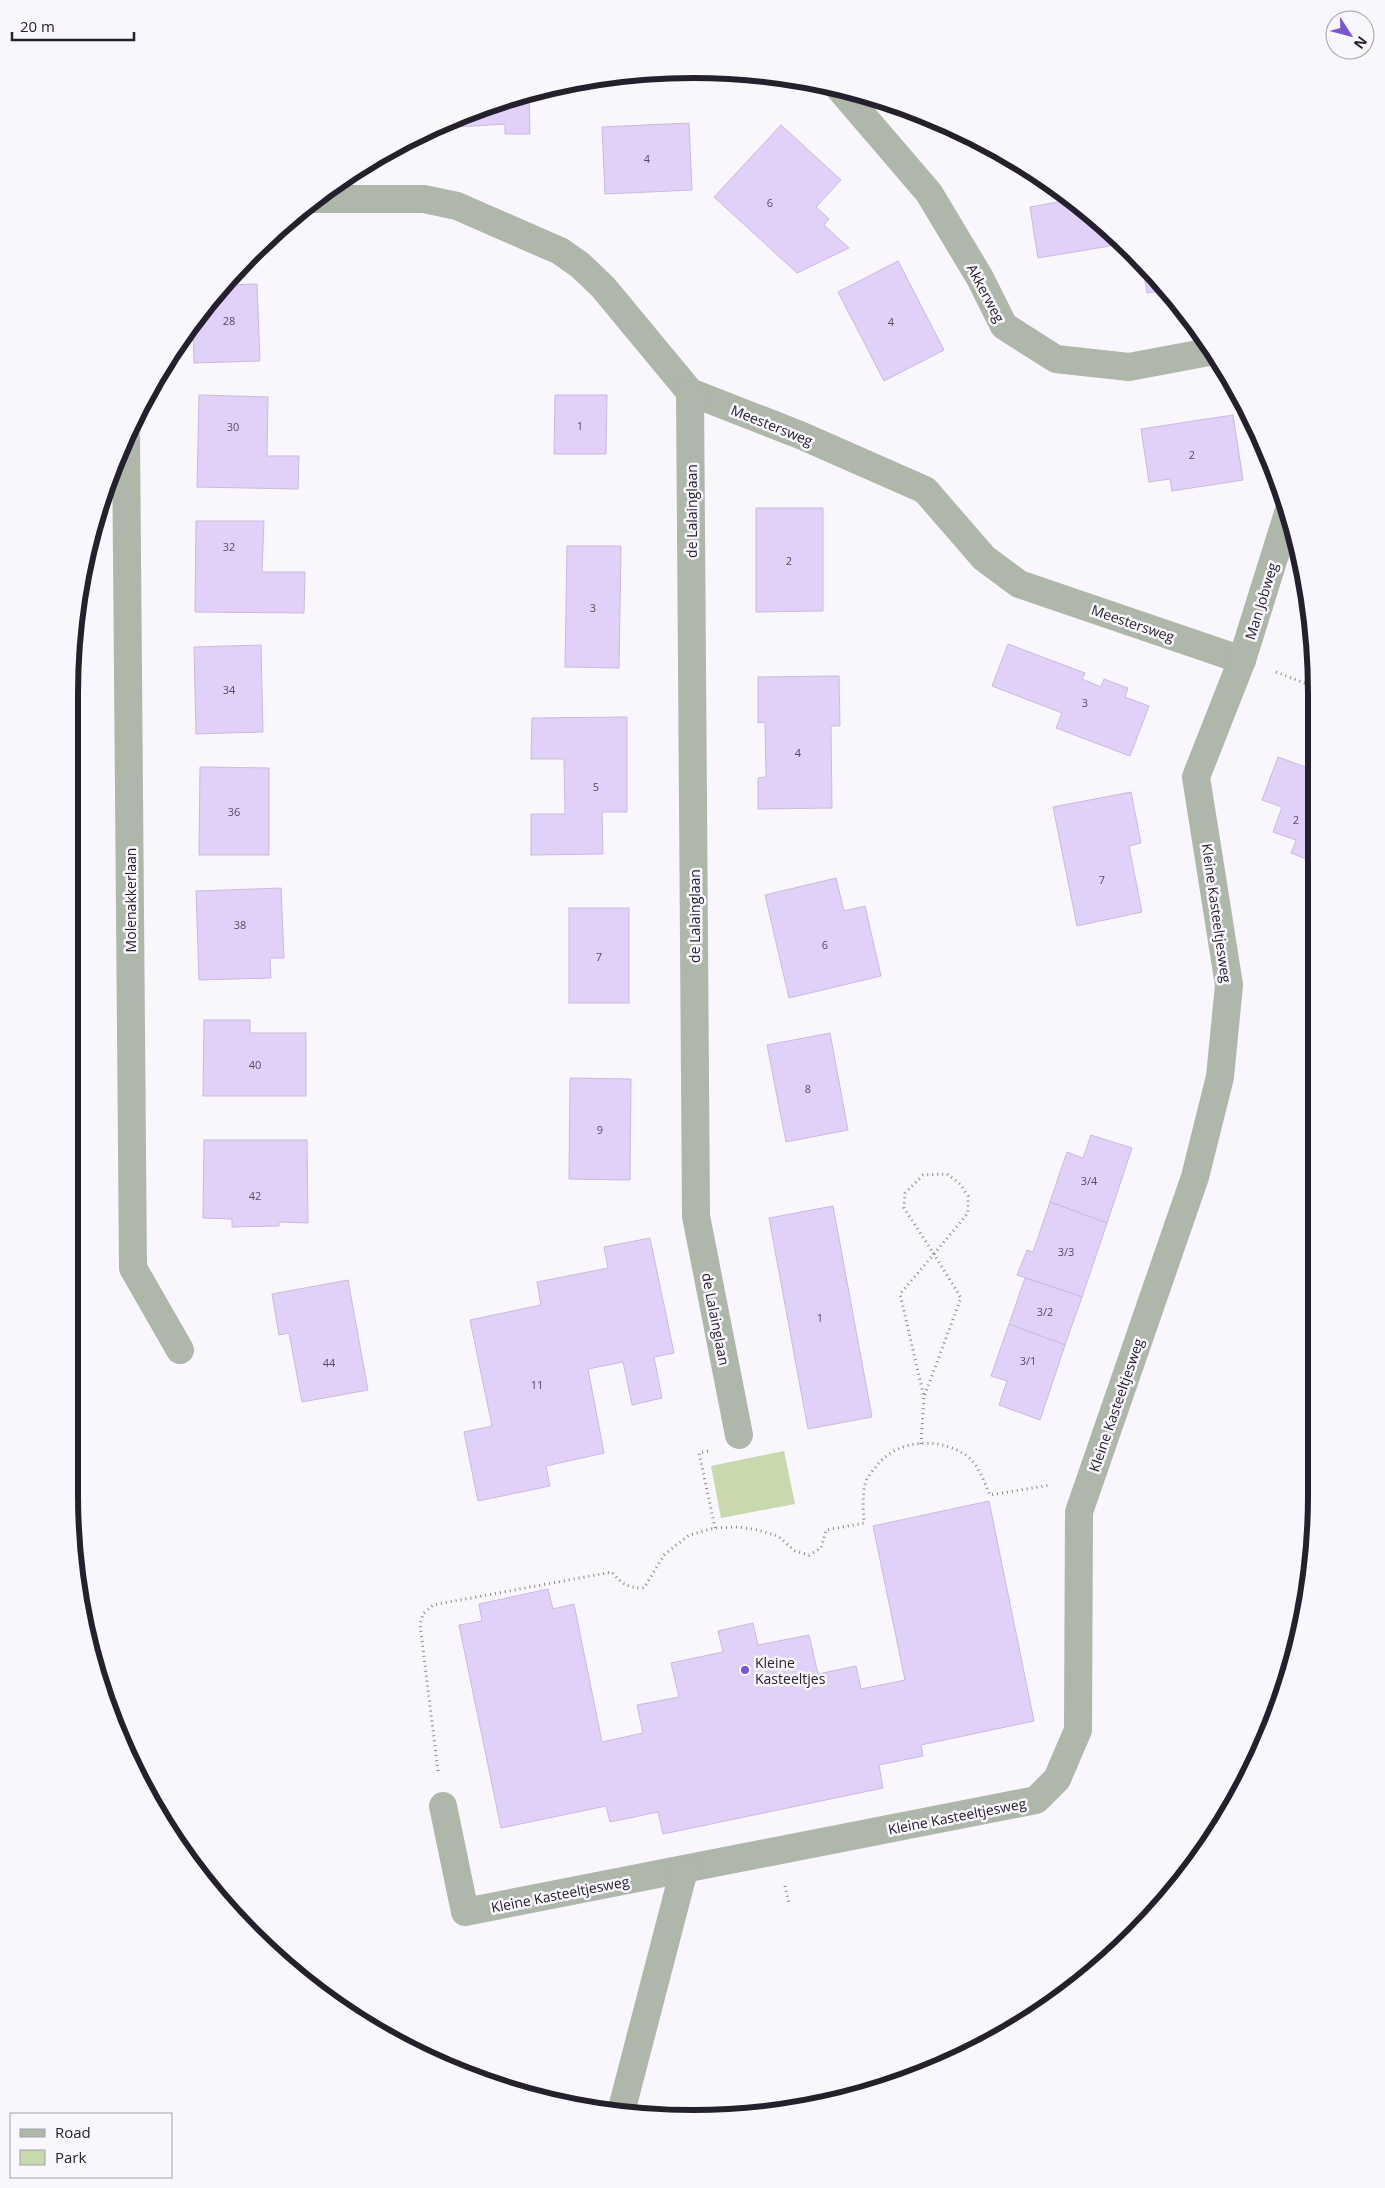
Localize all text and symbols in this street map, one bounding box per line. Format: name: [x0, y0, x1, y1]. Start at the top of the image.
scale bar: [12, 10, 135, 42]
north arrow: [1325, 10, 1375, 60]
text: 20 m: [20, 16, 55, 36]
text: N: [1350, 33, 1372, 53]
house number: 4: [644, 151, 651, 166]
house number: 6: [767, 195, 773, 210]
street label: Akkerweg: [963, 261, 1009, 326]
house number: 28: [223, 313, 235, 328]
house number: 4: [888, 314, 895, 329]
street label: Meestersweg: [728, 400, 816, 450]
house number: 1: [577, 418, 583, 433]
house number: 30: [227, 419, 239, 434]
house number: 2: [1189, 447, 1195, 462]
street label: de Lalainglaan: [682, 464, 701, 558]
house number: 32: [223, 539, 235, 554]
house number: 2: [786, 553, 792, 568]
street label: Man Jobweg: [1240, 560, 1282, 642]
house number: 3: [590, 600, 596, 615]
street label: Meestersweg: [1089, 600, 1177, 646]
house number: 34: [223, 682, 236, 697]
house number: 3: [1082, 695, 1088, 710]
house number: 4: [795, 745, 802, 760]
house number: 5: [593, 779, 599, 794]
house number: 36: [228, 804, 240, 819]
house number: 2: [1293, 812, 1299, 827]
street label: Kleine Kasteeltjesweg: [1198, 842, 1236, 984]
street label: Molenakkerlaan: [121, 848, 140, 952]
street label: de Lalainglaan: [685, 869, 704, 963]
house number: 7: [1099, 872, 1105, 887]
house number: 38: [234, 917, 246, 932]
house number: 6: [822, 937, 828, 952]
house number: 7: [596, 949, 602, 964]
house number: 40: [249, 1057, 261, 1072]
house number: 8: [805, 1081, 811, 1096]
house number: 9: [597, 1122, 603, 1137]
house number: 3/4: [1081, 1173, 1098, 1188]
house number: 42: [249, 1188, 261, 1203]
house number: 3/3: [1058, 1244, 1074, 1259]
street label: de Lalainglaan: [698, 1271, 734, 1367]
house number: 3/2: [1037, 1304, 1053, 1319]
house number: 1: [817, 1310, 823, 1325]
street label: Kleine Kasteeltjesweg: [1084, 1335, 1148, 1474]
house number: 3/1: [1020, 1353, 1036, 1368]
house number: 44: [323, 1355, 336, 1370]
house number: 11: [531, 1377, 543, 1392]
place label: Kleine Kasteeltjes: [755, 1653, 826, 1688]
marker: Kleine Kasteeltjes: [739, 1664, 751, 1676]
street label: Kleine Kasteeltjesweg: [886, 1793, 1028, 1839]
street label: Kleine Kasteeltjesweg: [489, 1871, 631, 1917]
legend: [10, 2113, 172, 2178]
text: Road: [55, 2122, 91, 2142]
text: Park: [55, 2147, 86, 2167]

